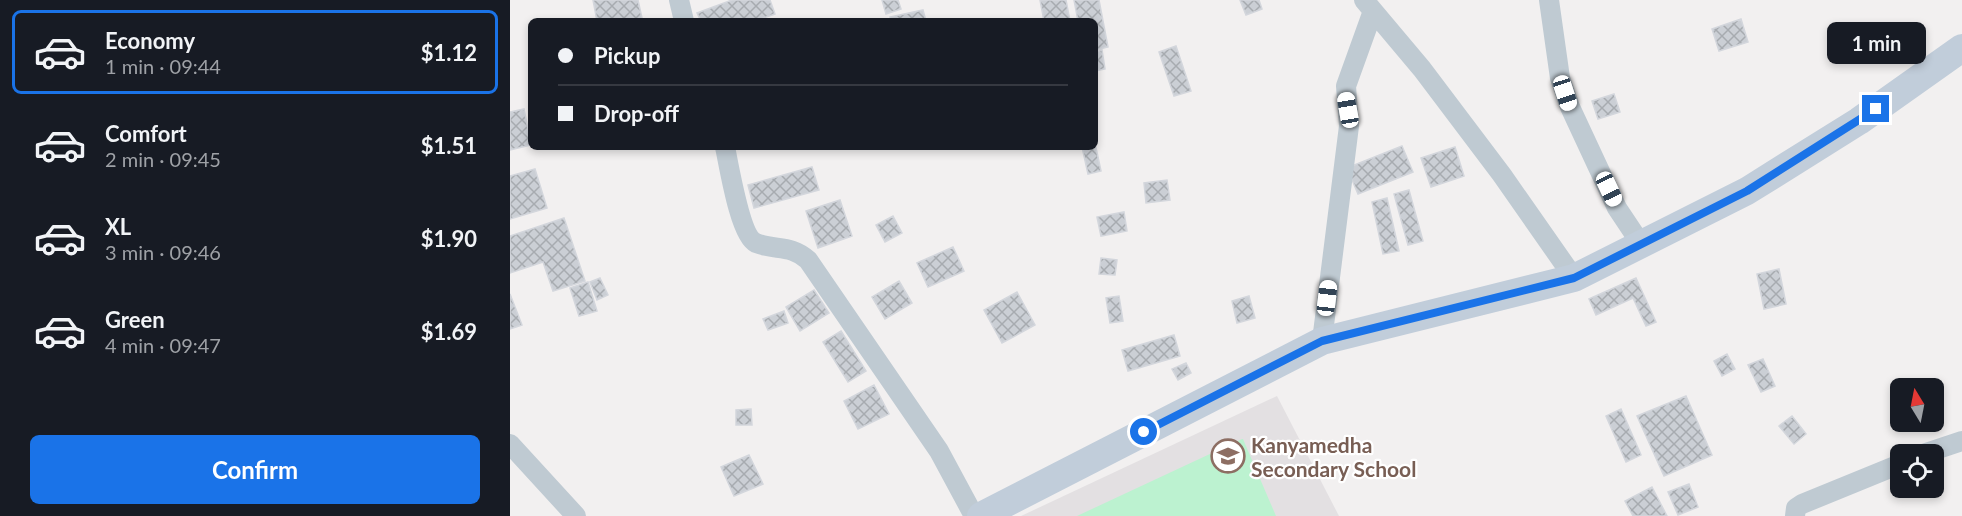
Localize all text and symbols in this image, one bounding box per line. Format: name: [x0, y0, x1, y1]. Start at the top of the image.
callout: 1 min: [1826, 22, 1926, 64]
icon: car: [33, 25, 87, 79]
text: Economy: [105, 27, 195, 54]
text: 1 min: [1852, 31, 1901, 55]
text: $1.12: [421, 39, 477, 66]
text: Pickup: [594, 42, 660, 69]
text: 1 min · 09:44: [105, 54, 221, 78]
car: [1551, 73, 1579, 113]
car: [1336, 91, 1360, 129]
route end: [1862, 95, 1889, 122]
text: Drop-off: [594, 100, 679, 127]
icon: car: [33, 118, 87, 172]
text: Comfort: [105, 120, 187, 147]
text: $1.51: [421, 132, 477, 159]
text: 2 min · 09:45: [105, 147, 221, 171]
car: [1593, 169, 1625, 209]
icon: car: [33, 211, 87, 265]
text: XL: [105, 213, 131, 240]
text: $1.90: [421, 225, 477, 252]
text: 3 min · 09:46: [105, 240, 221, 264]
car: [1316, 279, 1338, 317]
icon: car: [33, 304, 87, 358]
text: Green: [105, 306, 165, 333]
text: $1.69: [421, 318, 477, 345]
text: 4 min · 09:47: [105, 333, 221, 357]
north arrow: [1890, 378, 1944, 432]
map controls: [1890, 378, 1944, 498]
route start: [1130, 418, 1157, 445]
place label: Kanyamedha Secondary School: [1251, 432, 1416, 481]
button: Confirm: [30, 435, 480, 504]
school or university icon: Kanyamedha Secondary School: [1210, 438, 1246, 474]
button: locate: [1890, 444, 1944, 498]

